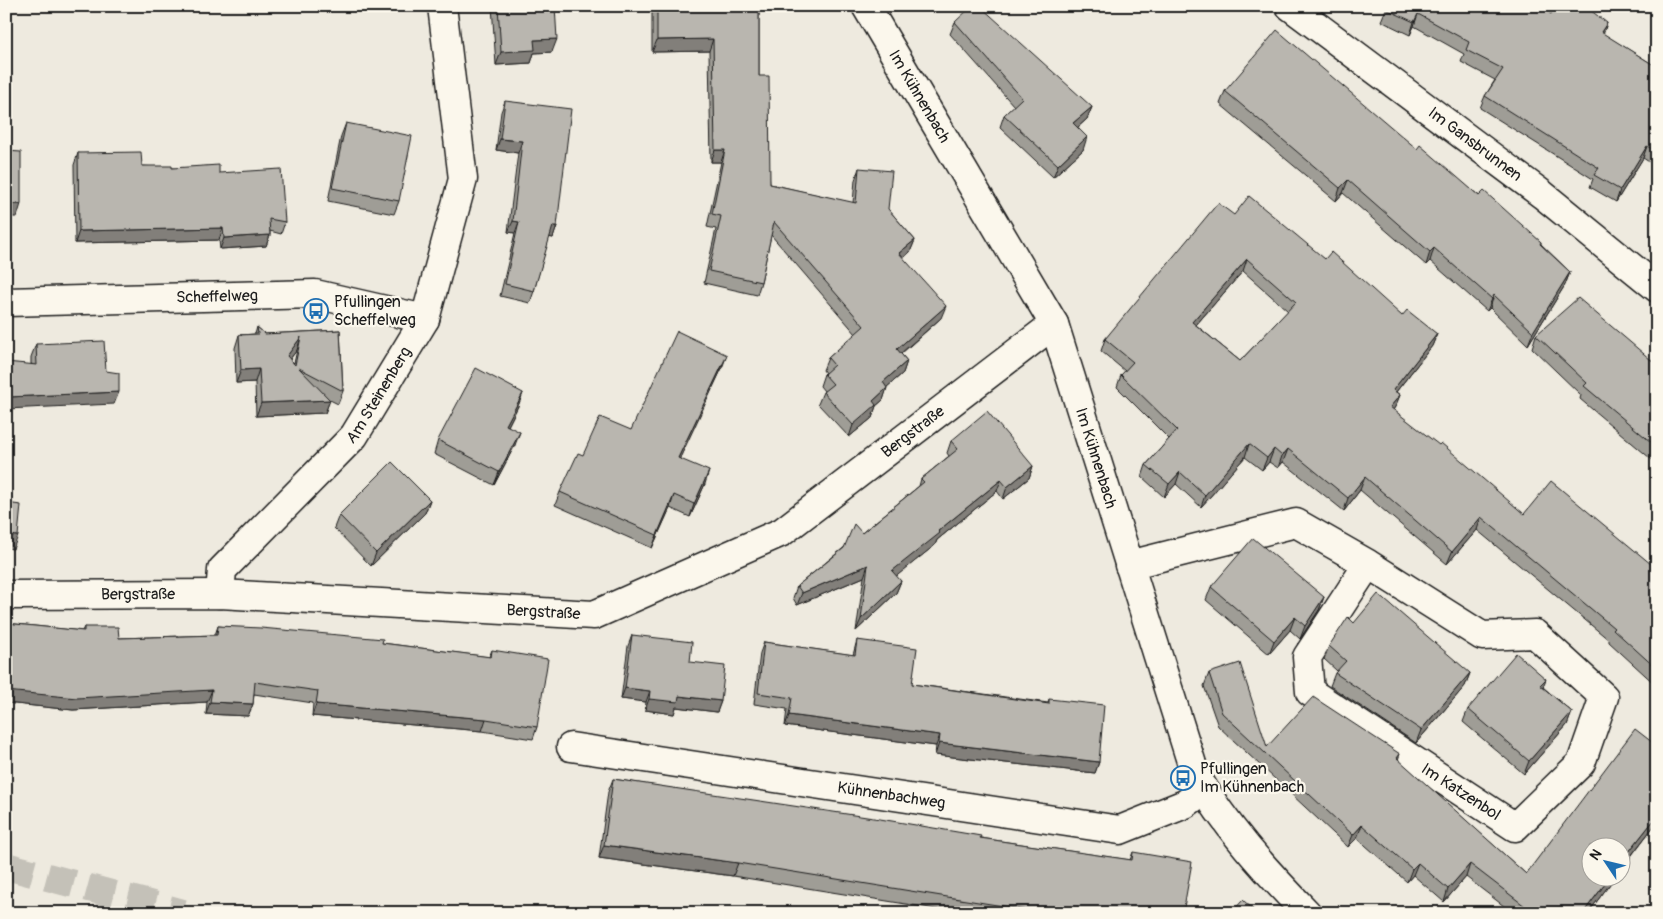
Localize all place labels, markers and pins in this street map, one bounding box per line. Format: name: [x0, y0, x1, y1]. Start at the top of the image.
place label: Pfullingen Scheffelweg: [334, 292, 416, 330]
bus stop icon: Pfullingen Scheffelweg: [303, 298, 329, 324]
place label: Pfullingen Im Kühnenbach: [1200, 759, 1304, 797]
bus stop icon: Pfullingen Im Kühnenbach: [1170, 765, 1196, 791]

